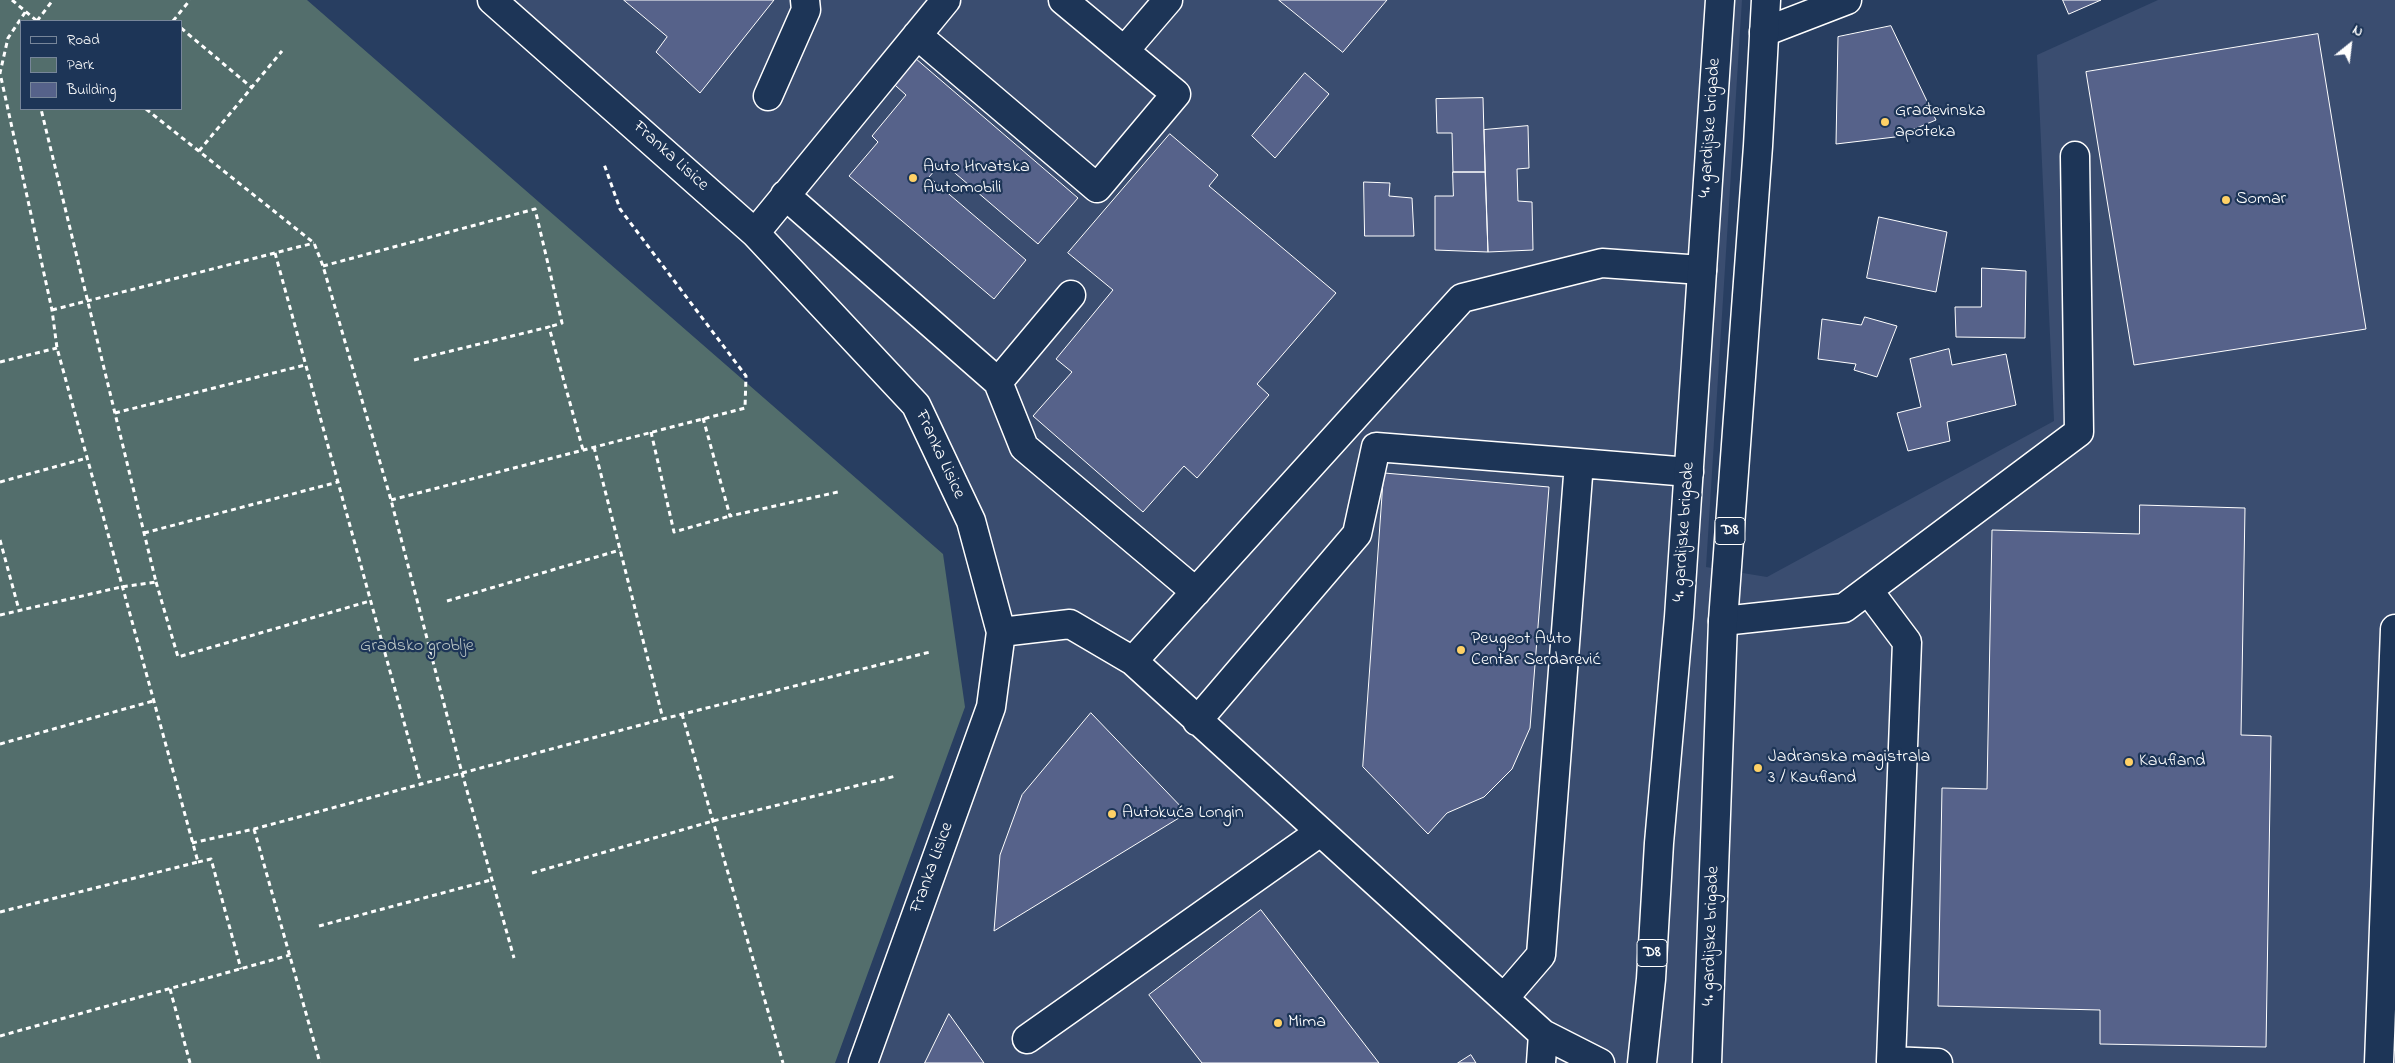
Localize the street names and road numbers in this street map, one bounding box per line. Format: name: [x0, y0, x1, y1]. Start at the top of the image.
street label: 4. gardijske brigade: [1695, 57, 1727, 199]
street label: Franka Lisice: [628, 117, 712, 197]
street label: Franka Lisice: [909, 407, 969, 503]
street label: 4. gardijske brigade: [1669, 461, 1701, 603]
road number: D8: [1715, 518, 1745, 544]
street label: Franka Lisice: [907, 820, 959, 916]
street label: 4. gardijske brigade: [1699, 866, 1725, 1006]
road number: D8: [1637, 940, 1667, 966]

